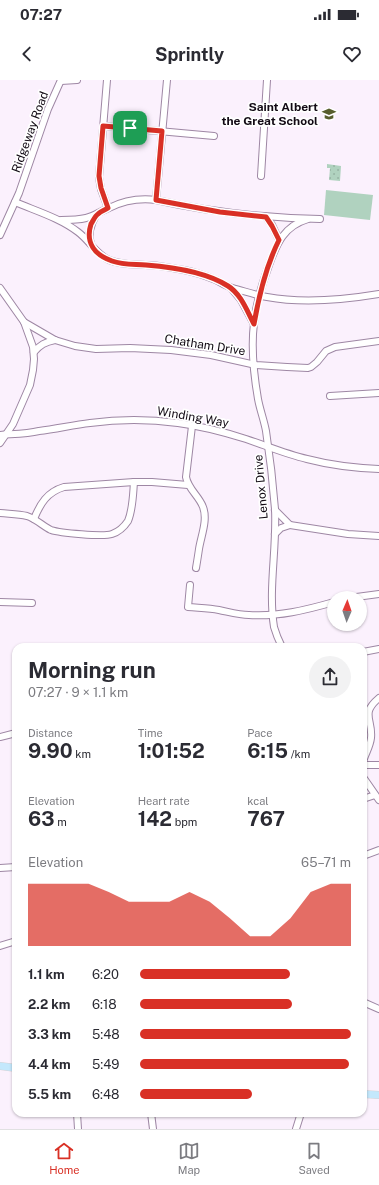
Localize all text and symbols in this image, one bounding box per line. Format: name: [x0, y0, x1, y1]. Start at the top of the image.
text: 07:27: [20, 6, 62, 23]
icon: back: [16, 43, 38, 65]
icon: heart: [341, 43, 363, 65]
text: Sprintly: [155, 44, 224, 65]
street label: Ridgeway Road: [9, 89, 51, 175]
place label: Saint Albert the Great School: [221, 100, 318, 128]
school or university icon: Saint Albert the Great School: [321, 106, 337, 122]
pin: [113, 111, 147, 145]
icon: arrive: [119, 117, 141, 139]
street label: Chatham Drive: [164, 332, 247, 358]
street label: Winding Way: [156, 404, 230, 430]
street label: Lenox Drive: [251, 454, 271, 520]
north arrow: [327, 591, 367, 631]
map controls: [327, 591, 367, 631]
button: share: [309, 656, 351, 698]
text: Morning run: [28, 657, 156, 683]
text: 07:27 · 9 × 1.1 km: [28, 685, 128, 700]
text: Distance: [28, 727, 73, 739]
text: Time: [138, 727, 163, 739]
text: Pace: [247, 727, 272, 739]
text: 9.90: [28, 739, 73, 763]
text: 1:01:52: [138, 739, 205, 763]
text: 6:15: [247, 739, 288, 763]
text: km: [73, 748, 91, 760]
text: /km: [288, 748, 310, 760]
text: Elevation: [28, 795, 75, 807]
text: Heart rate: [138, 795, 190, 807]
text: kcal: [247, 795, 269, 807]
text: 63: [28, 807, 54, 831]
text: 142: [138, 807, 172, 831]
text: 767: [247, 807, 285, 831]
text: m: [54, 816, 67, 828]
text: bpm: [172, 816, 197, 828]
text: Elevation: [28, 855, 83, 870]
text: 65–71 m: [301, 855, 351, 870]
text: 1.1 km: [28, 967, 65, 982]
text: 6:20: [92, 967, 119, 982]
text: 2.2 km: [28, 997, 70, 1012]
text: 6:18: [92, 997, 117, 1012]
text: 3.3 km: [28, 1027, 71, 1042]
text: 5:48: [92, 1027, 120, 1042]
text: 4.4 km: [28, 1057, 71, 1072]
text: 5:49: [92, 1057, 119, 1072]
text: 5.5 km: [28, 1087, 71, 1102]
text: 6:48: [92, 1087, 120, 1102]
tab: Home: [49, 1140, 79, 1176]
tab: Map: [178, 1140, 200, 1176]
tab: Saved: [298, 1140, 330, 1176]

